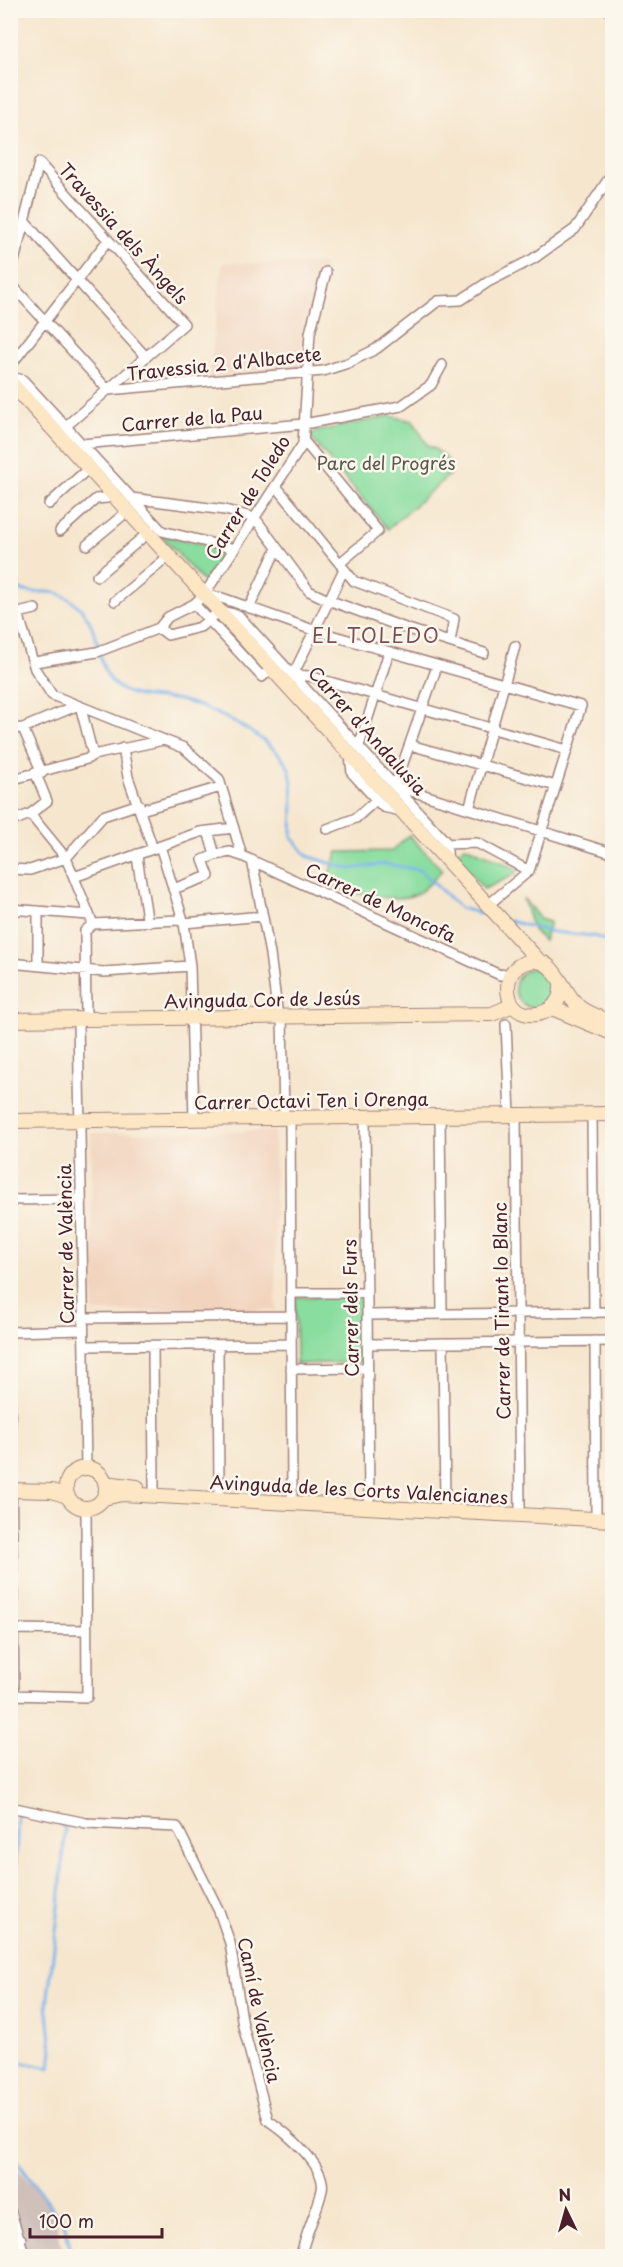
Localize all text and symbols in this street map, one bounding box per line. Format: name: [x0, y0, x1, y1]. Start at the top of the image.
street label: Travessia dels Àngels: [53, 156, 195, 310]
street label: Travessia 2 d'Albacete: [125, 339, 323, 387]
street label: Carrer de la Pau: [120, 398, 264, 438]
street label: Carrer de Toledo: [198, 430, 296, 564]
park label: Parc del Progrés: [316, 449, 456, 476]
district label: EL TOLEDO: [312, 620, 440, 650]
street label: Carrer d'Andalusia: [302, 659, 434, 801]
street label: Carrer de Moncofa: [301, 855, 461, 949]
street label: Avinguda Cor de Jesús: [164, 984, 360, 1014]
street label: Carrer Octavi Ten i Orenga: [194, 1084, 429, 1116]
street label: Carrer de València: [50, 1164, 80, 1324]
street label: Carrer de Tirant lo Blanc: [486, 1202, 516, 1420]
street label: Carrer dels Furs: [335, 1239, 365, 1377]
street label: Avinguda de les Corts Valencianes: [209, 1468, 509, 1510]
street label: Camí de València: [231, 1935, 289, 2085]
north arrow: [536, 2180, 596, 2240]
text: N: [557, 2182, 572, 2207]
scale bar: [30, 2201, 162, 2239]
text: 100 m: [39, 2207, 94, 2234]

